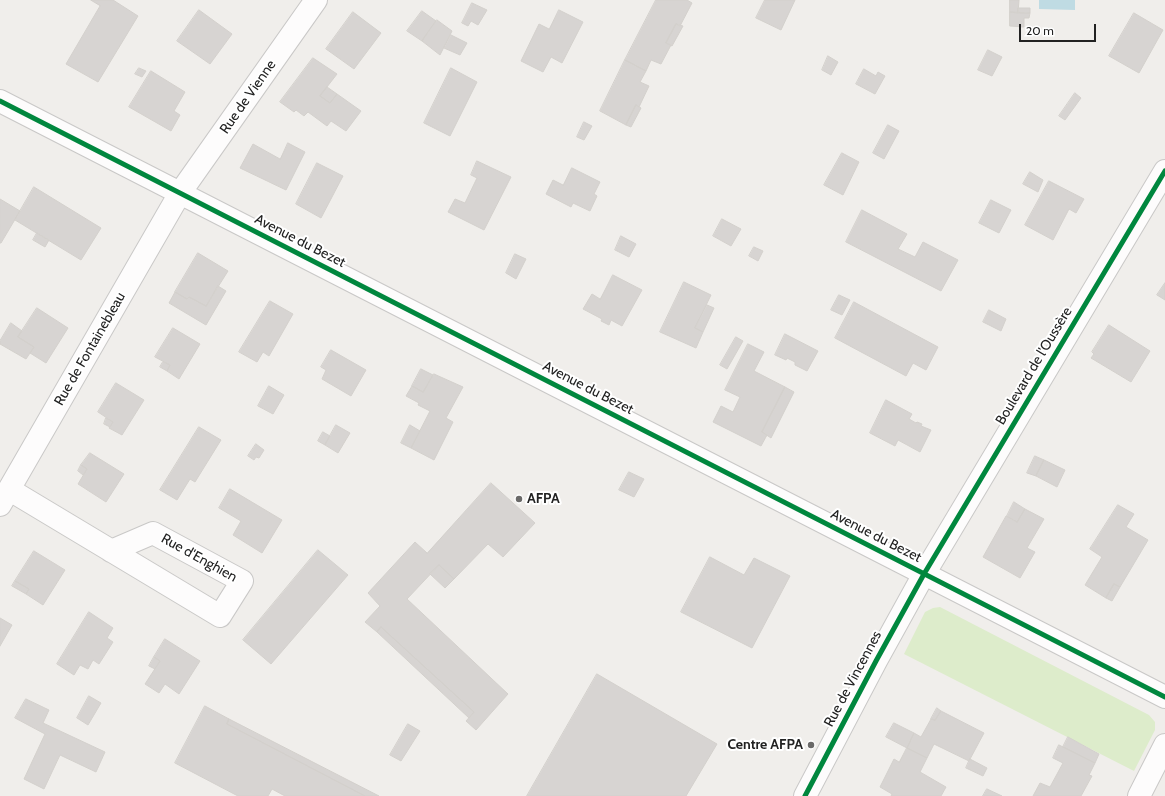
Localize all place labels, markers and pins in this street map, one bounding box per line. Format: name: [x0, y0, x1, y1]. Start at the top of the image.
place label: AFPA: [527, 491, 560, 507]
marker: AFPA: [514, 494, 524, 504]
place label: Centre AFPA: [727, 737, 803, 753]
marker: Centre AFPA: [806, 740, 816, 750]

